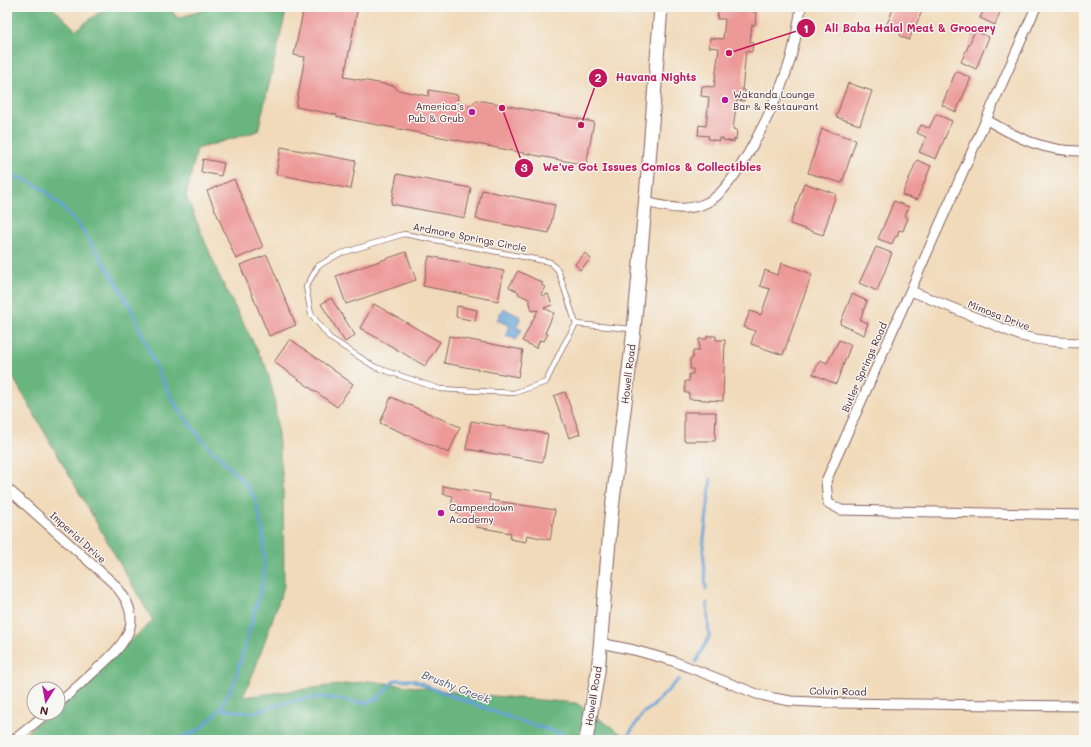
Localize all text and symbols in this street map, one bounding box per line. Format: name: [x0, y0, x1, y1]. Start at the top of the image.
callout: Ali Baba Halal Meat & Grocery: [796, 17, 1004, 40]
text: 1: [803, 20, 809, 36]
text: Ali Baba Halal Meat & Grocery: [824, 20, 996, 35]
callout: Havana Nights: [588, 66, 704, 89]
text: 2: [595, 69, 602, 85]
text: Havana Nights: [616, 69, 697, 84]
place label: Wakanda Lounge Bar & Restaurant: [733, 87, 819, 113]
marker: Wakanda Lounge Bar & Restaurant: [720, 95, 730, 105]
place label: America's Pub & Grub: [408, 99, 464, 125]
marker: America's Pub & Grub: [467, 107, 477, 117]
callout: We've Got Issues Comics & Collectibles: [514, 156, 769, 179]
text: 3: [520, 159, 528, 175]
text: We've Got Issues Comics & Collectibles: [543, 159, 762, 174]
street label: Ardmore Springs Circle: [412, 219, 528, 255]
street label: Mimosa Drive: [966, 297, 1032, 333]
street label: Butler Springs Road: [838, 320, 890, 414]
street label: Howell Road: [617, 343, 639, 405]
place label: Camperdown Academy: [449, 500, 513, 526]
street label: Imperial Drive: [47, 508, 109, 566]
marker: Camperdown Academy: [436, 508, 446, 518]
street label: Howell Road: [581, 665, 605, 727]
water label: Brushy Creek: [420, 667, 493, 706]
north arrow: [26, 681, 66, 721]
street label: Colvin Road: [809, 683, 867, 699]
text: N: [38, 703, 50, 719]

